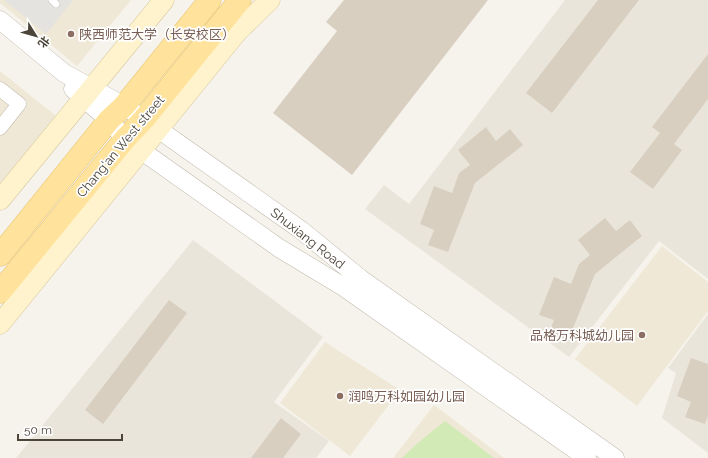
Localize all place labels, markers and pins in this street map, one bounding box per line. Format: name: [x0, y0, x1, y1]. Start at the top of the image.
place label: 陕西师范大学（长安校区）: [79, 27, 235, 42]
marker: 陕西师范大学（长安校区）: [66, 29, 76, 39]
place label: 品格万科城幼儿园: [530, 328, 634, 343]
marker: 品格万科城幼儿园: [637, 330, 647, 340]
place label: 润鸣万科如园幼儿园: [348, 389, 465, 404]
marker: 润鸣万科如园幼儿园: [335, 391, 345, 401]

